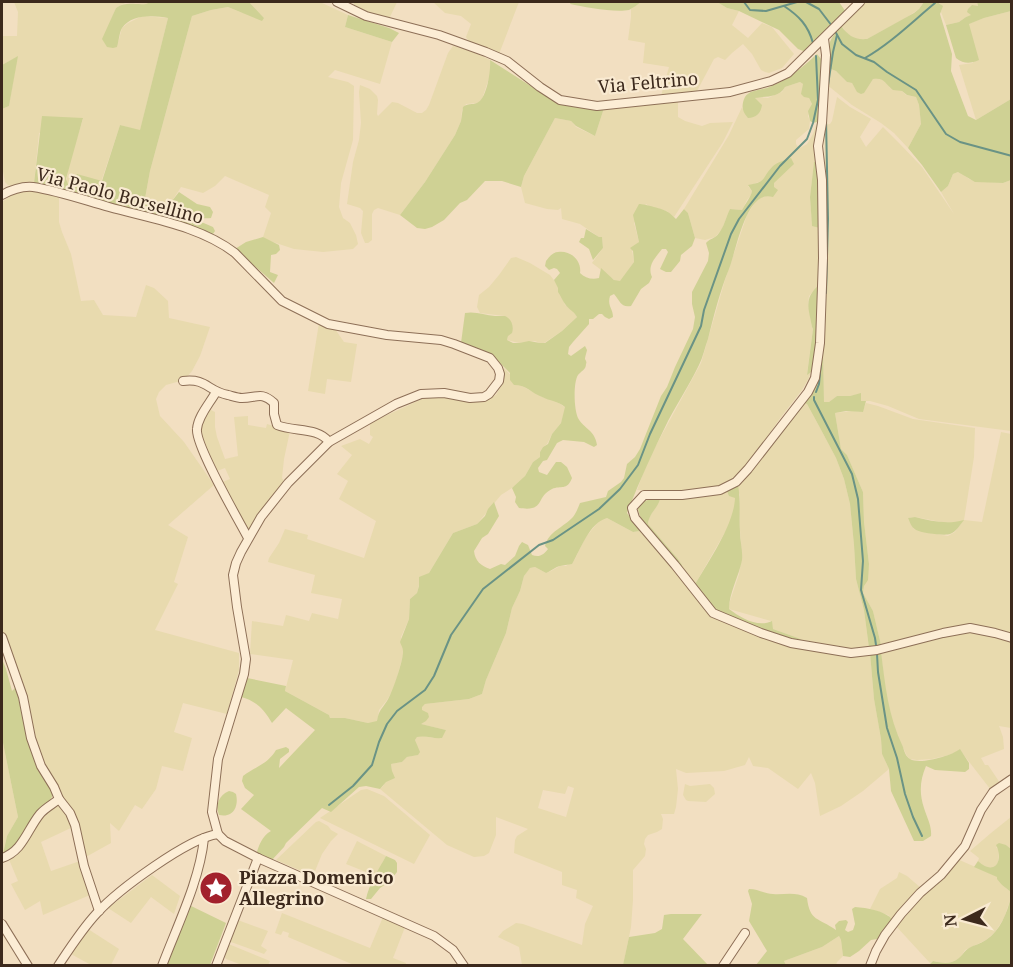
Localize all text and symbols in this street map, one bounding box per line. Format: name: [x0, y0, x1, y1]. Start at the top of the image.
street label: Via Feltrino: [597, 66, 699, 98]
street label: Via Paolo Borsellino: [34, 161, 206, 229]
place label: Piazza Domenico Allegrino: [239, 865, 394, 910]
place icon: Piazza Domenico Allegrino: [198, 870, 234, 906]
north arrow: [935, 889, 995, 949]
text: N: [938, 913, 962, 928]

